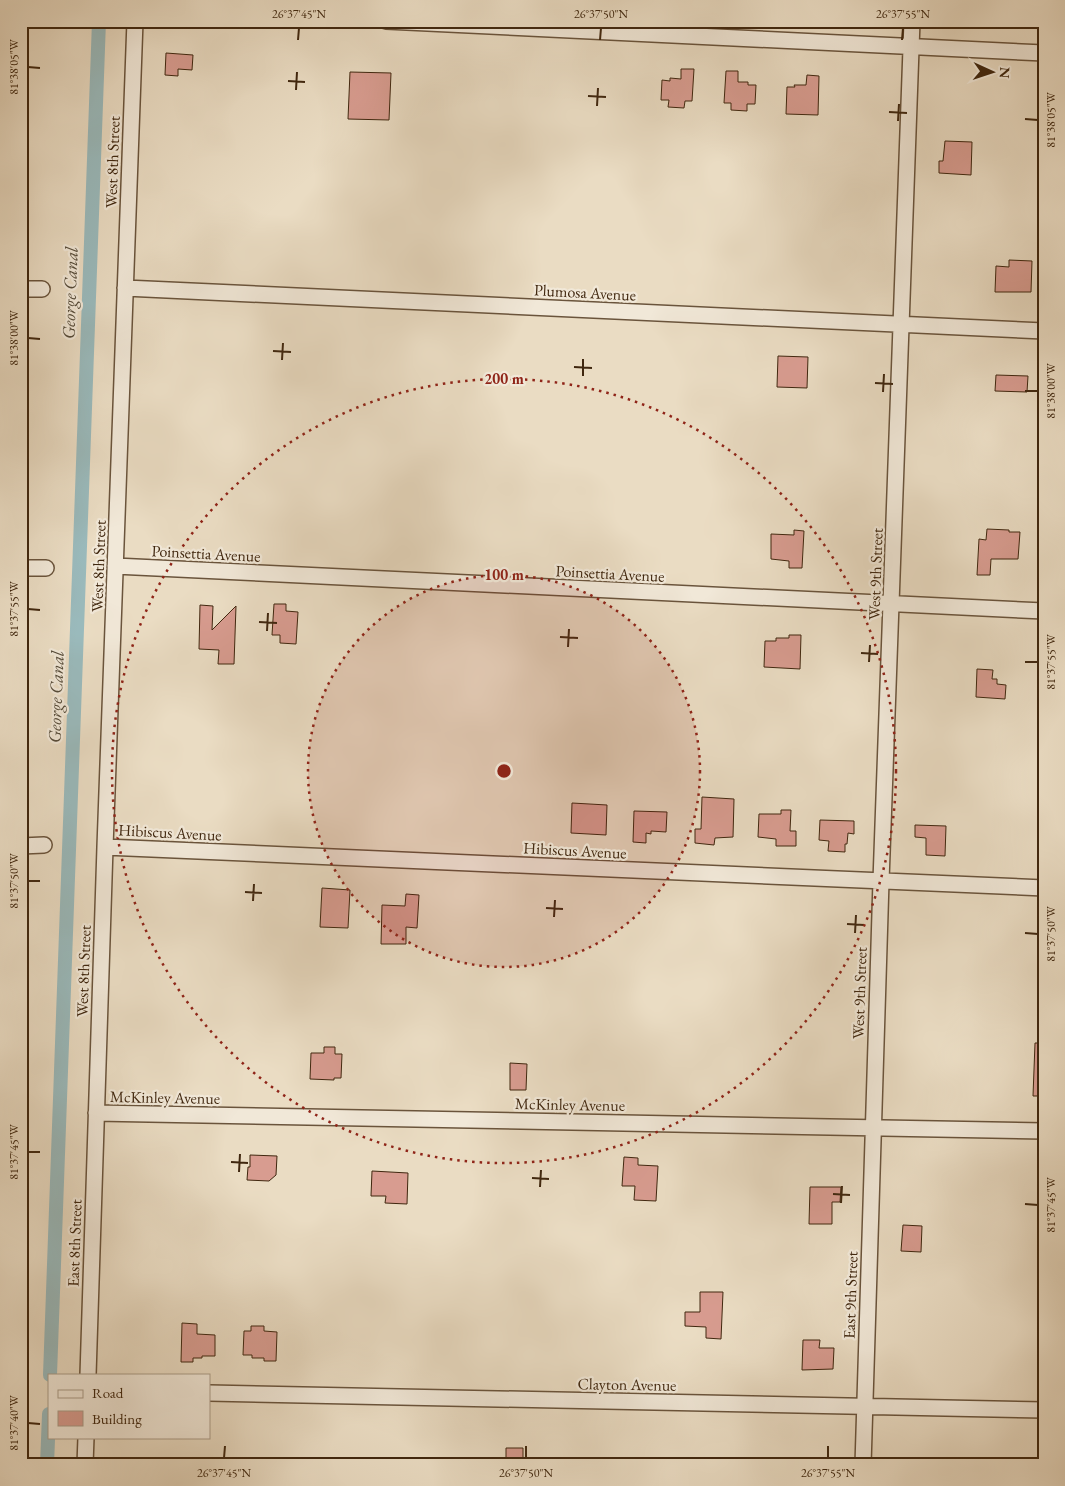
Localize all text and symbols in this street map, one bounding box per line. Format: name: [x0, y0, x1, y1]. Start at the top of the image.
text: 26°37'45"N: [272, 6, 326, 22]
text: 26°37'50"N: [574, 6, 628, 22]
text: 26°37'55"N: [876, 6, 930, 22]
text: 81°38'05"W: [6, 38, 22, 95]
north arrow: [968, 48, 1018, 98]
text: N: [996, 67, 1014, 79]
text: 81°38'05"W: [1043, 91, 1059, 148]
street label: West 8th Street: [100, 116, 125, 208]
water label: George Canal: [56, 246, 84, 340]
street label: Plumosa Avenue: [533, 279, 637, 306]
text: 81°38'00"W: [6, 309, 22, 366]
text: 81°38'00"W: [1043, 362, 1059, 419]
text: 200 m: [484, 369, 524, 388]
street label: West 8th Street: [86, 520, 111, 612]
street label: West 9th Street: [863, 528, 888, 620]
street label: Poinsettia Avenue: [151, 540, 261, 567]
street label: Poinsettia Avenue: [555, 560, 665, 587]
text: 100 m: [484, 565, 524, 584]
text: 81°37'55"W: [6, 580, 22, 637]
text: 81°37'55"W: [1043, 633, 1059, 690]
water label: George Canal: [42, 650, 70, 744]
centre of rings: [495, 762, 513, 780]
street label: Hibiscus Avenue: [118, 819, 222, 846]
street label: Hibiscus Avenue: [523, 837, 627, 864]
text: 81°37'50"W: [6, 852, 22, 909]
text: 81°37'50"W: [1043, 905, 1059, 962]
street label: West 8th Street: [71, 925, 96, 1017]
street label: West 9th Street: [847, 947, 872, 1039]
street label: McKinley Avenue: [110, 1086, 220, 1109]
street label: McKinley Avenue: [515, 1093, 625, 1116]
text: 81°37'45"W: [6, 1123, 22, 1180]
text: 81°37'45"W: [1043, 1176, 1059, 1233]
street label: East 8th Street: [62, 1199, 87, 1287]
street label: East 9th Street: [838, 1251, 863, 1339]
street label: Clayton Avenue: [577, 1373, 677, 1396]
legend: [48, 1374, 210, 1438]
text: Road: [92, 1383, 124, 1402]
text: 81°37'40"W: [6, 1394, 22, 1451]
text: Building: [92, 1409, 142, 1428]
text: 26°37'45"N: [197, 1465, 251, 1481]
text: 26°37'50"N: [499, 1465, 553, 1481]
text: 26°37'55"N: [801, 1465, 855, 1481]

